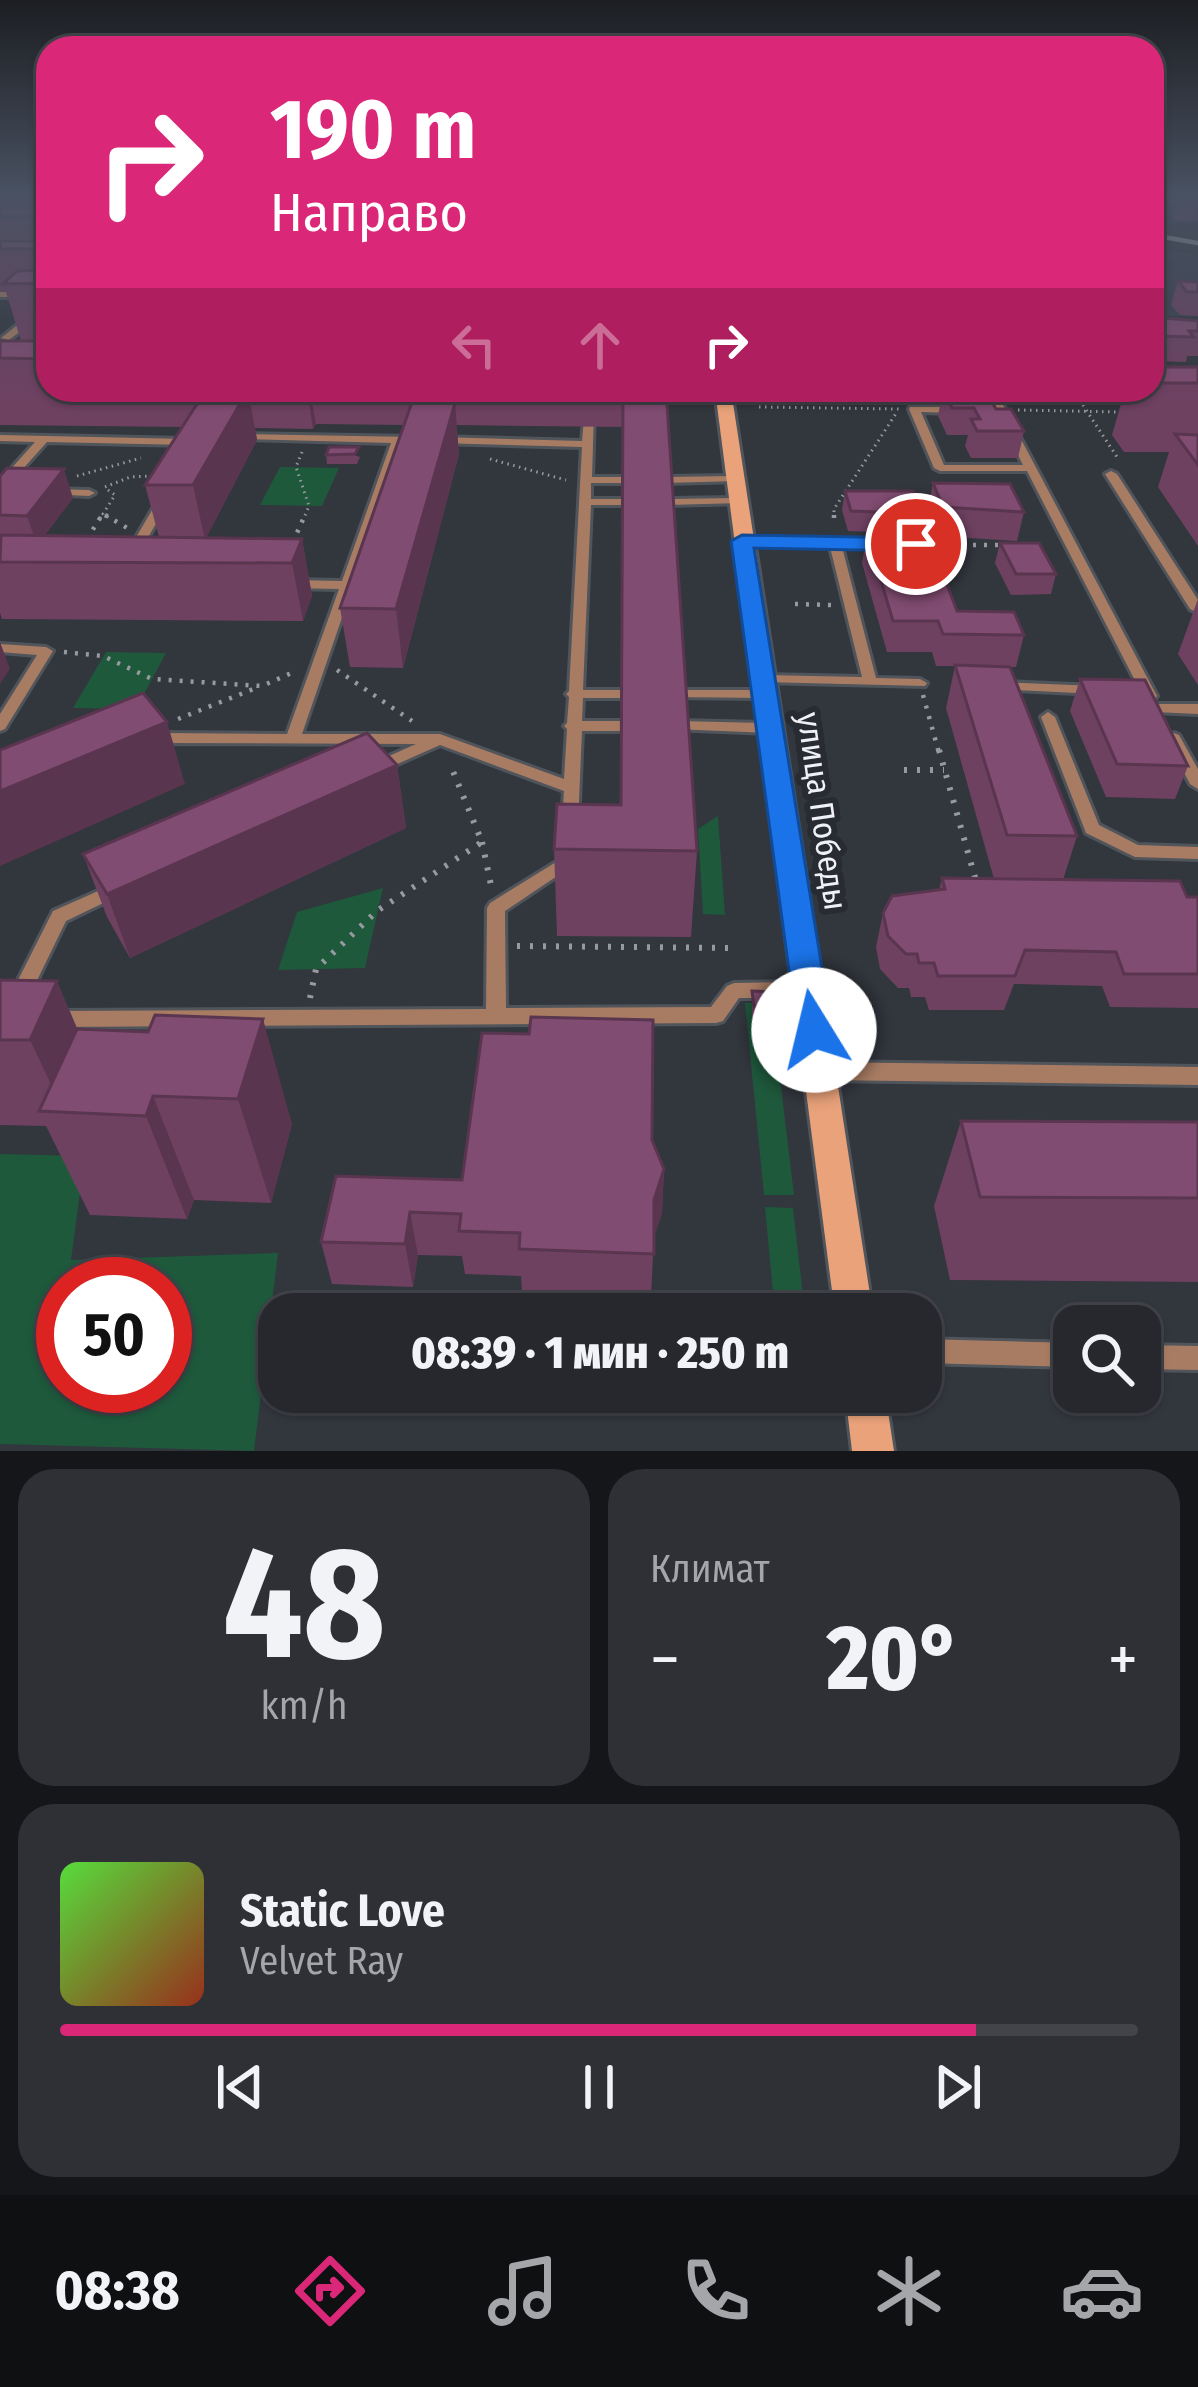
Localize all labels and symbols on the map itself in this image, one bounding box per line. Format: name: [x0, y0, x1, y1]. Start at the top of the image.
pin: [865, 493, 967, 595]
street label: улица Победы: [788, 710, 856, 913]
position arrow: [751, 967, 877, 1093]
speed limit sign: 50: [36, 1257, 192, 1413]

